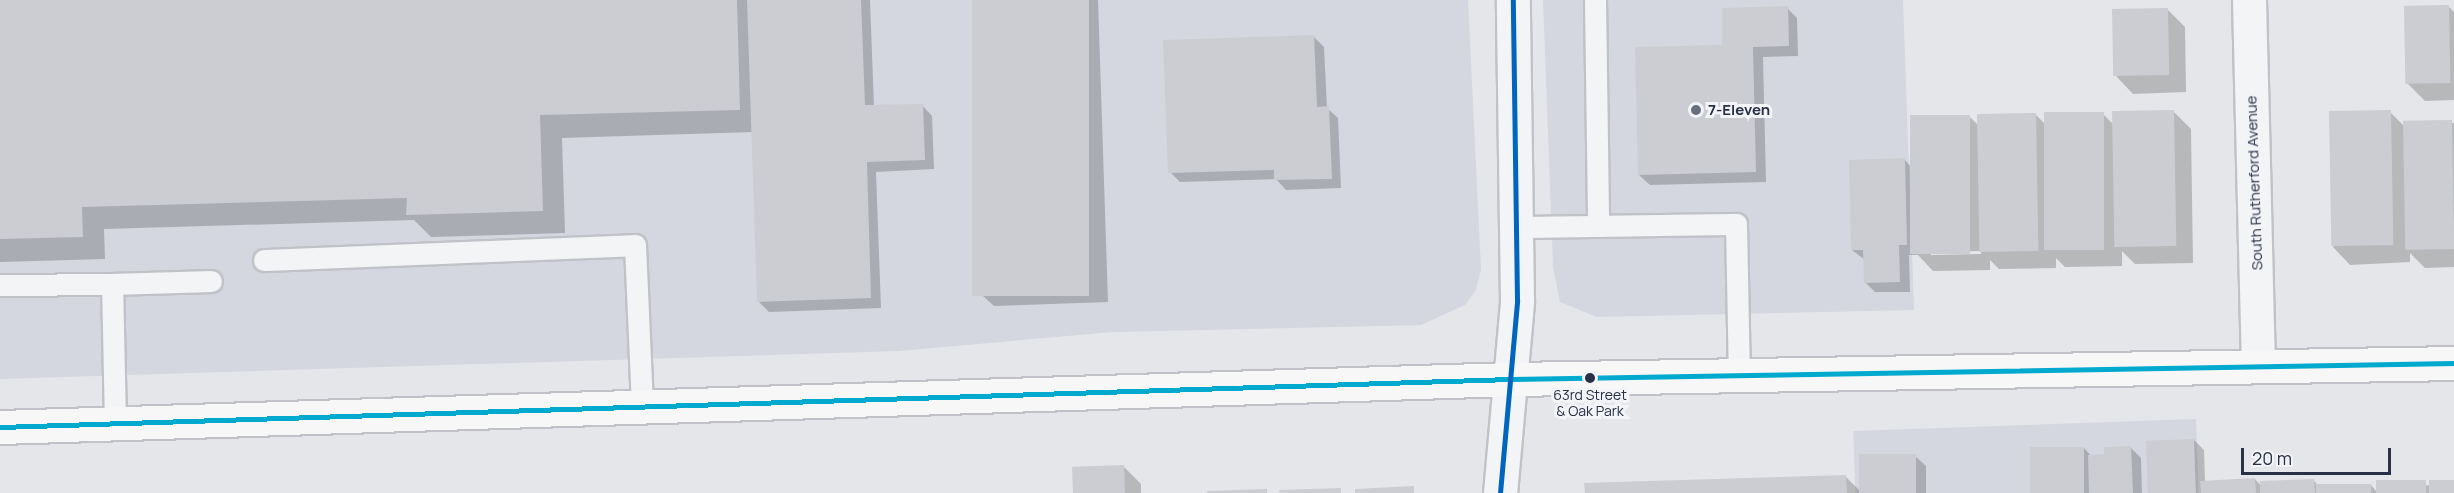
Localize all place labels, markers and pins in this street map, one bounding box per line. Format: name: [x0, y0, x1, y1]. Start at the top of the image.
place label: 7-Eleven: [1708, 101, 1770, 119]
marker: 7-Eleven: [1689, 103, 1703, 117]
marker: 63rd Street & Oak Park: [1584, 372, 1596, 384]
place label: 63rd Street & Oak Park: [1553, 387, 1627, 419]

